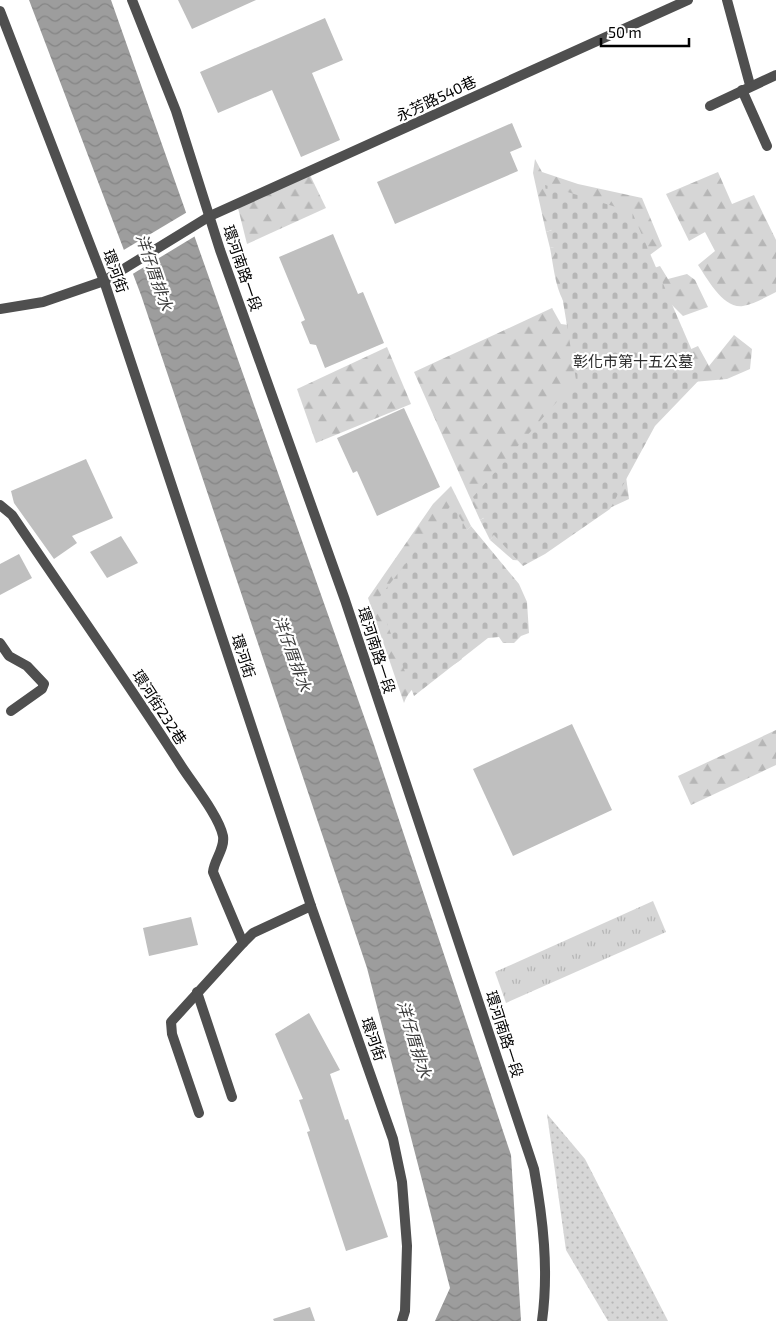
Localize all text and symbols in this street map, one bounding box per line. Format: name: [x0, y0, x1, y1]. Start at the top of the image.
scale bar: [601, 15, 688, 47]
text: 50 m: [608, 23, 642, 41]
street label: 永芳路540巷: [393, 72, 479, 124]
street label: 環河南路一段: [220, 223, 266, 313]
water label: 洋仔厝排水: [133, 231, 177, 314]
street label: 環河街: [100, 247, 132, 295]
park label: 彰化市第十五公墓: [573, 352, 693, 370]
street label: 環河南路一段: [355, 604, 399, 696]
water label: 洋仔厝排水: [270, 612, 316, 695]
street label: 環河街: [228, 632, 260, 680]
street label: 環河街232巷: [129, 666, 191, 748]
street label: 環河南路一段: [483, 988, 527, 1080]
water label: 洋仔厝排水: [394, 998, 436, 1081]
street label: 環河街: [358, 1015, 390, 1063]

